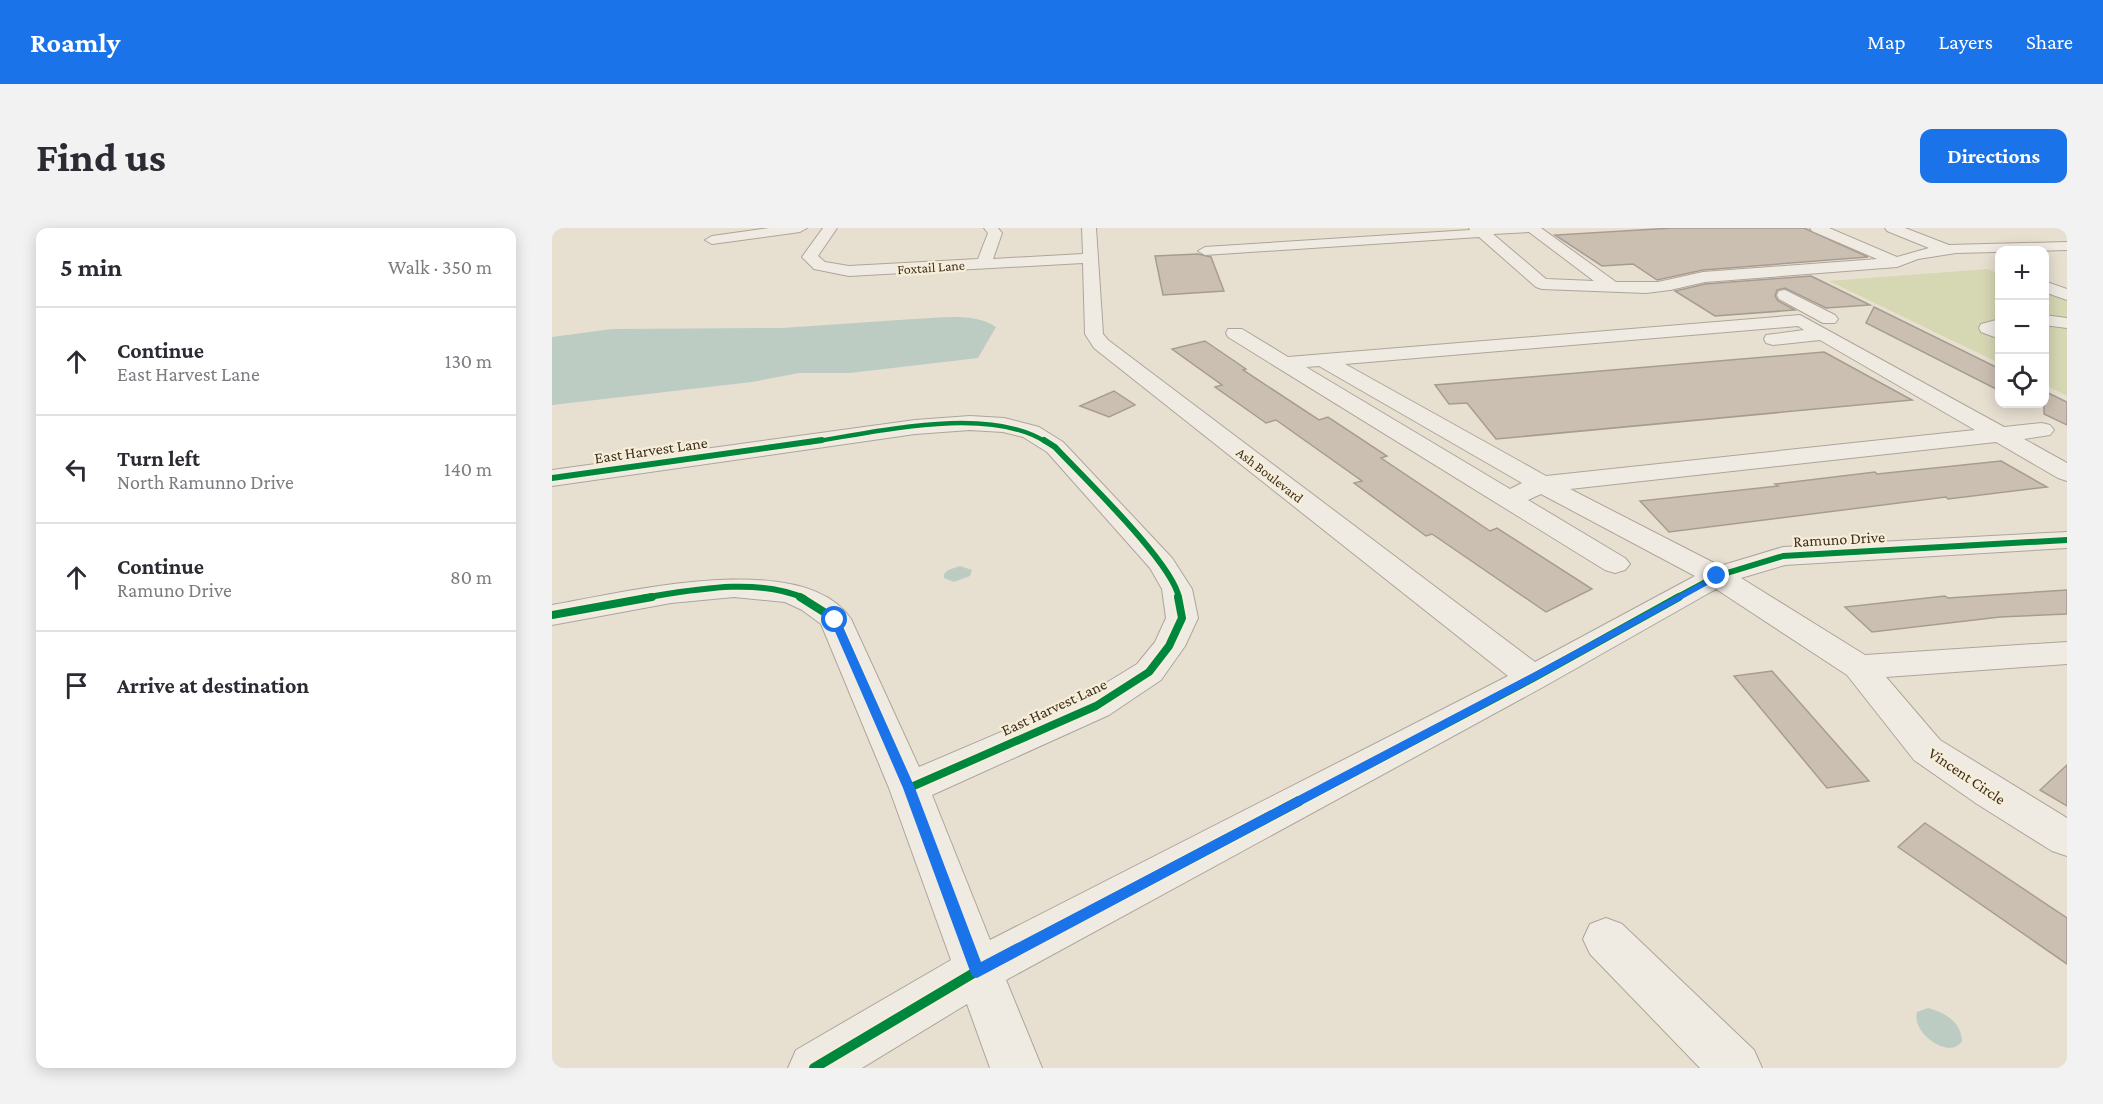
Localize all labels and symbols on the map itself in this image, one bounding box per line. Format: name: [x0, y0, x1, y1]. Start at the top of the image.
street label: Foxtail Lane: [897, 257, 965, 277]
street label: East Harvest Lane: [593, 434, 709, 466]
street label: Ash Boulevard: [1233, 444, 1307, 506]
street label: Ramuno Drive: [1793, 528, 1885, 550]
route end: [1703, 562, 1729, 588]
route start: [821, 606, 847, 632]
street label: East Harvest Lane: [999, 675, 1109, 739]
street label: Vincent Circle: [1925, 744, 2009, 808]

